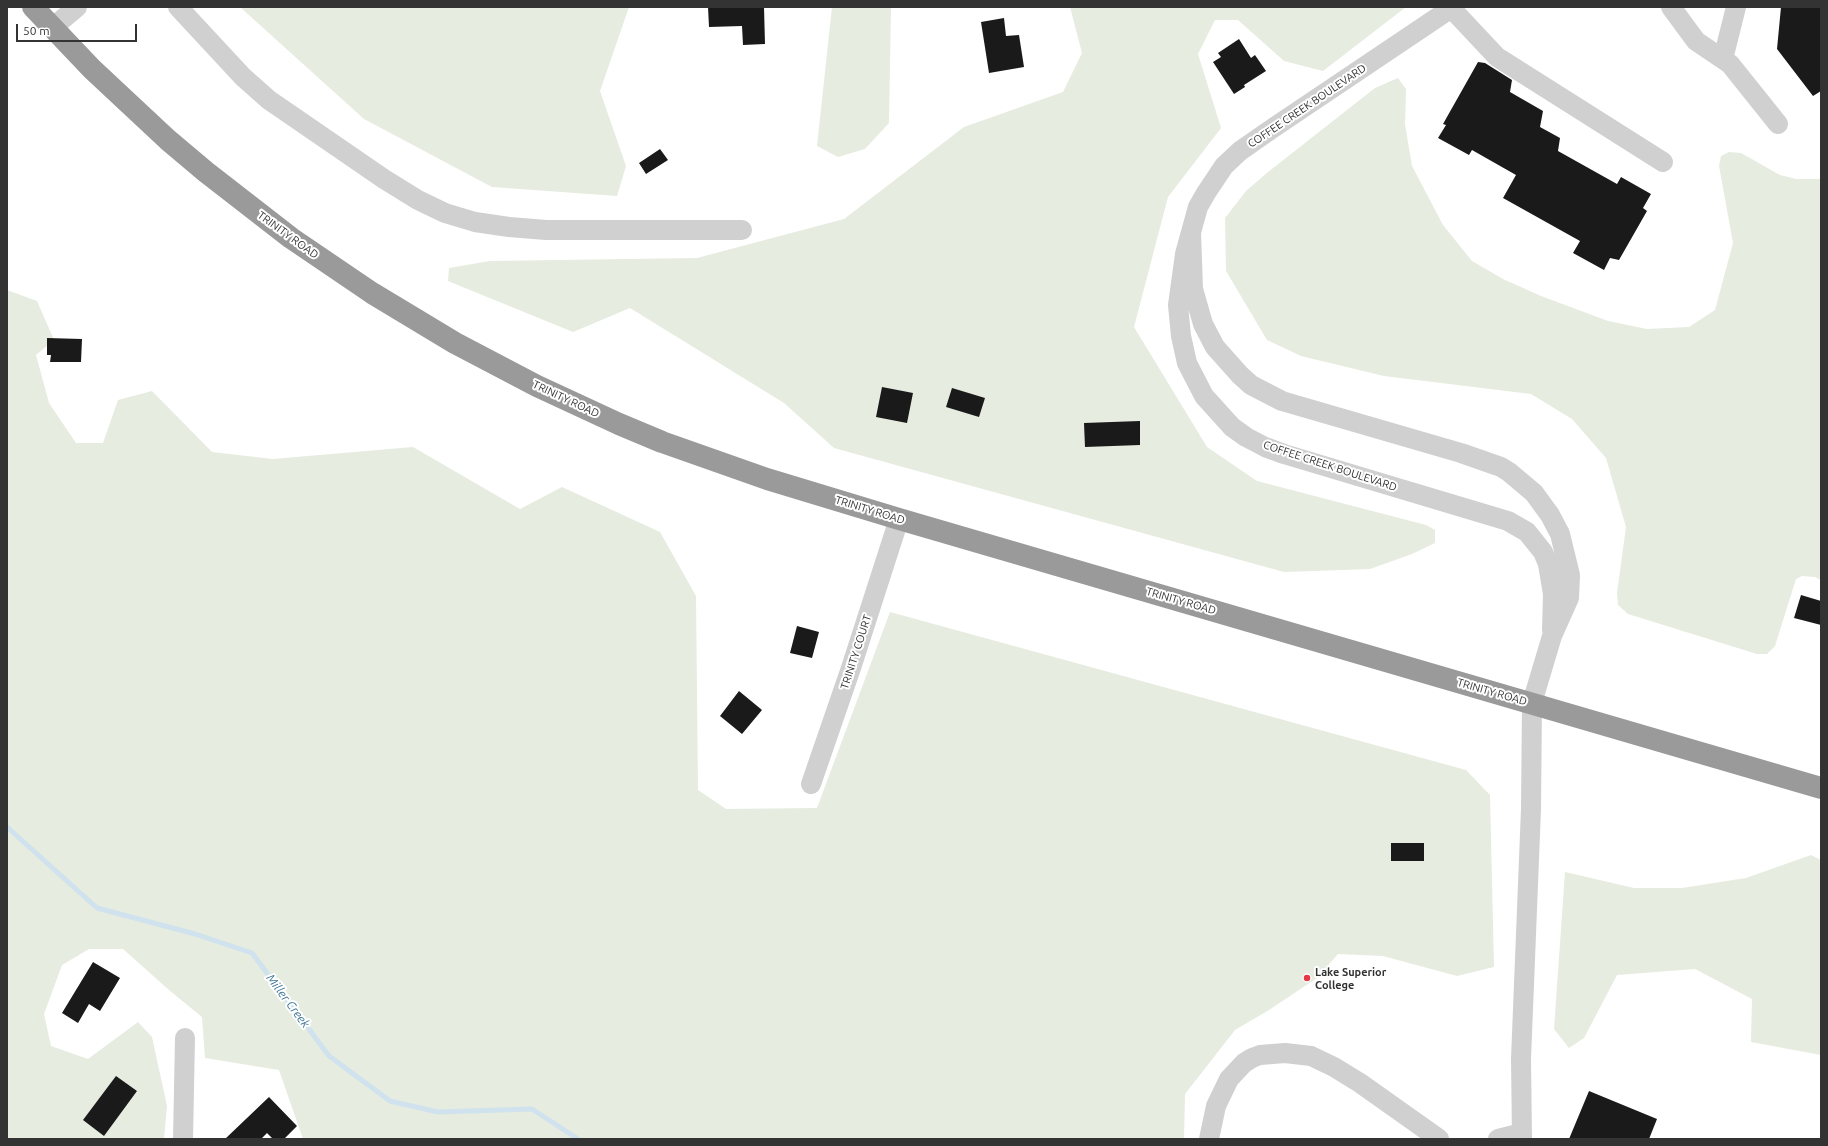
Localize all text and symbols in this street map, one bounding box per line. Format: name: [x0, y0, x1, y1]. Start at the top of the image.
scale bar: [18, 16, 139, 42]
text: 50 m: [23, 24, 50, 37]
street label: COFFEE CREEK BOULEVARD: [1245, 61, 1369, 151]
street label: TRINITY ROAD: [255, 209, 321, 261]
street label: TRINITY ROAD: [531, 378, 601, 420]
street label: COFFEE CREEK BOULEVARD: [1261, 438, 1399, 494]
street label: TRINITY ROAD: [834, 493, 906, 527]
street label: TRINITY ROAD: [1145, 585, 1217, 617]
street label: TRINITY COURT: [838, 613, 874, 691]
street label: TRINITY ROAD: [1456, 676, 1528, 708]
place label: Lake Superior College: [1315, 965, 1386, 991]
water label: Miller Creek: [263, 971, 313, 1031]
marker: Lake Superior College: [1302, 973, 1312, 983]

